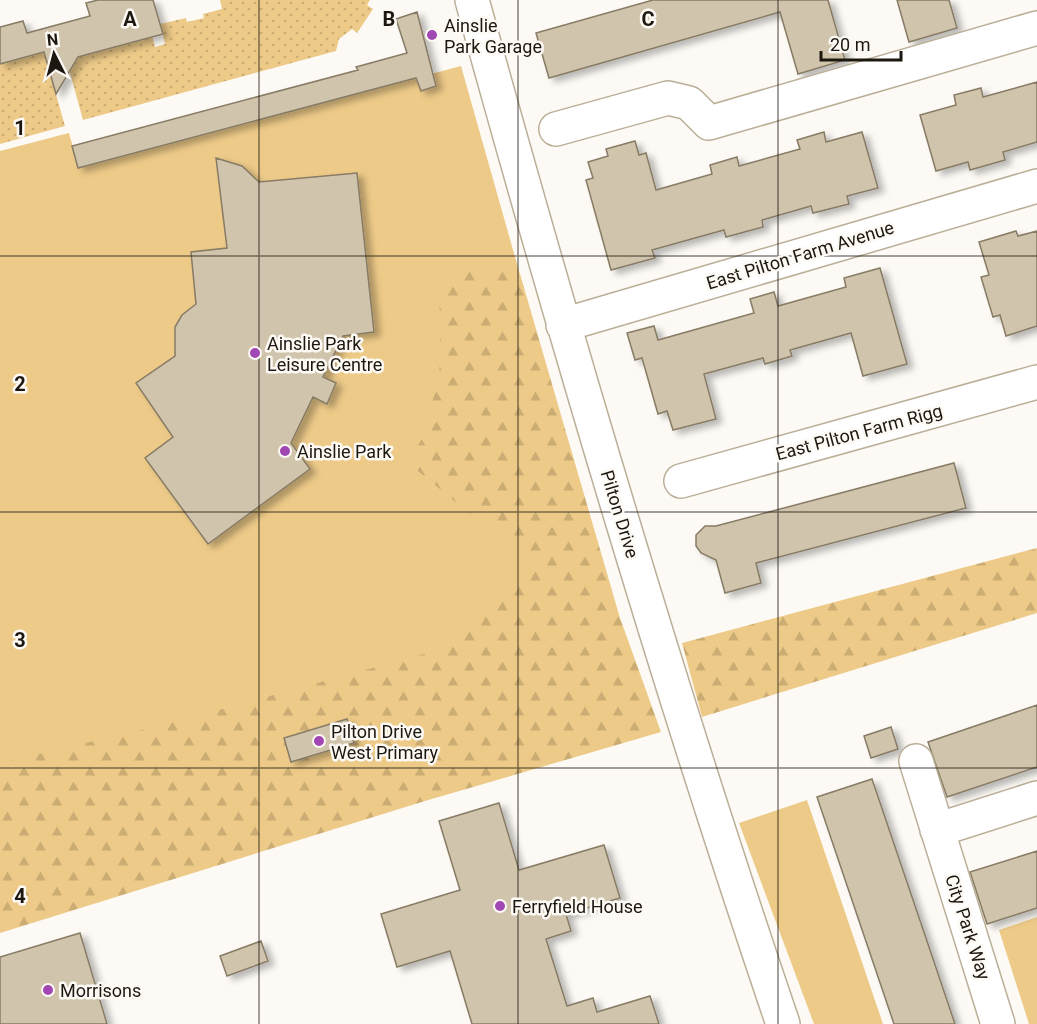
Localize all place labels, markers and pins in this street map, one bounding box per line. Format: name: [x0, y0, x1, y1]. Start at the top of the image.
place label: Ainslie Park Garage: [444, 15, 542, 57]
marker: Ainslie Park Garage: [425, 28, 439, 42]
place label: Ainslie Park Leisure Centre: [267, 333, 382, 375]
marker: Ainslie Park Leisure Centre: [248, 346, 262, 360]
place label: Ainslie Park: [297, 441, 392, 462]
marker: Ainslie Park: [278, 444, 292, 458]
place label: Pilton Drive West Primary: [331, 721, 439, 763]
marker: Pilton Drive West Primary: [312, 734, 326, 748]
place label: Ferryfield House: [512, 896, 643, 917]
marker: Ferryfield House: [493, 899, 507, 913]
place label: Morrisons: [60, 980, 141, 1001]
marker: Morrisons: [41, 983, 55, 997]

